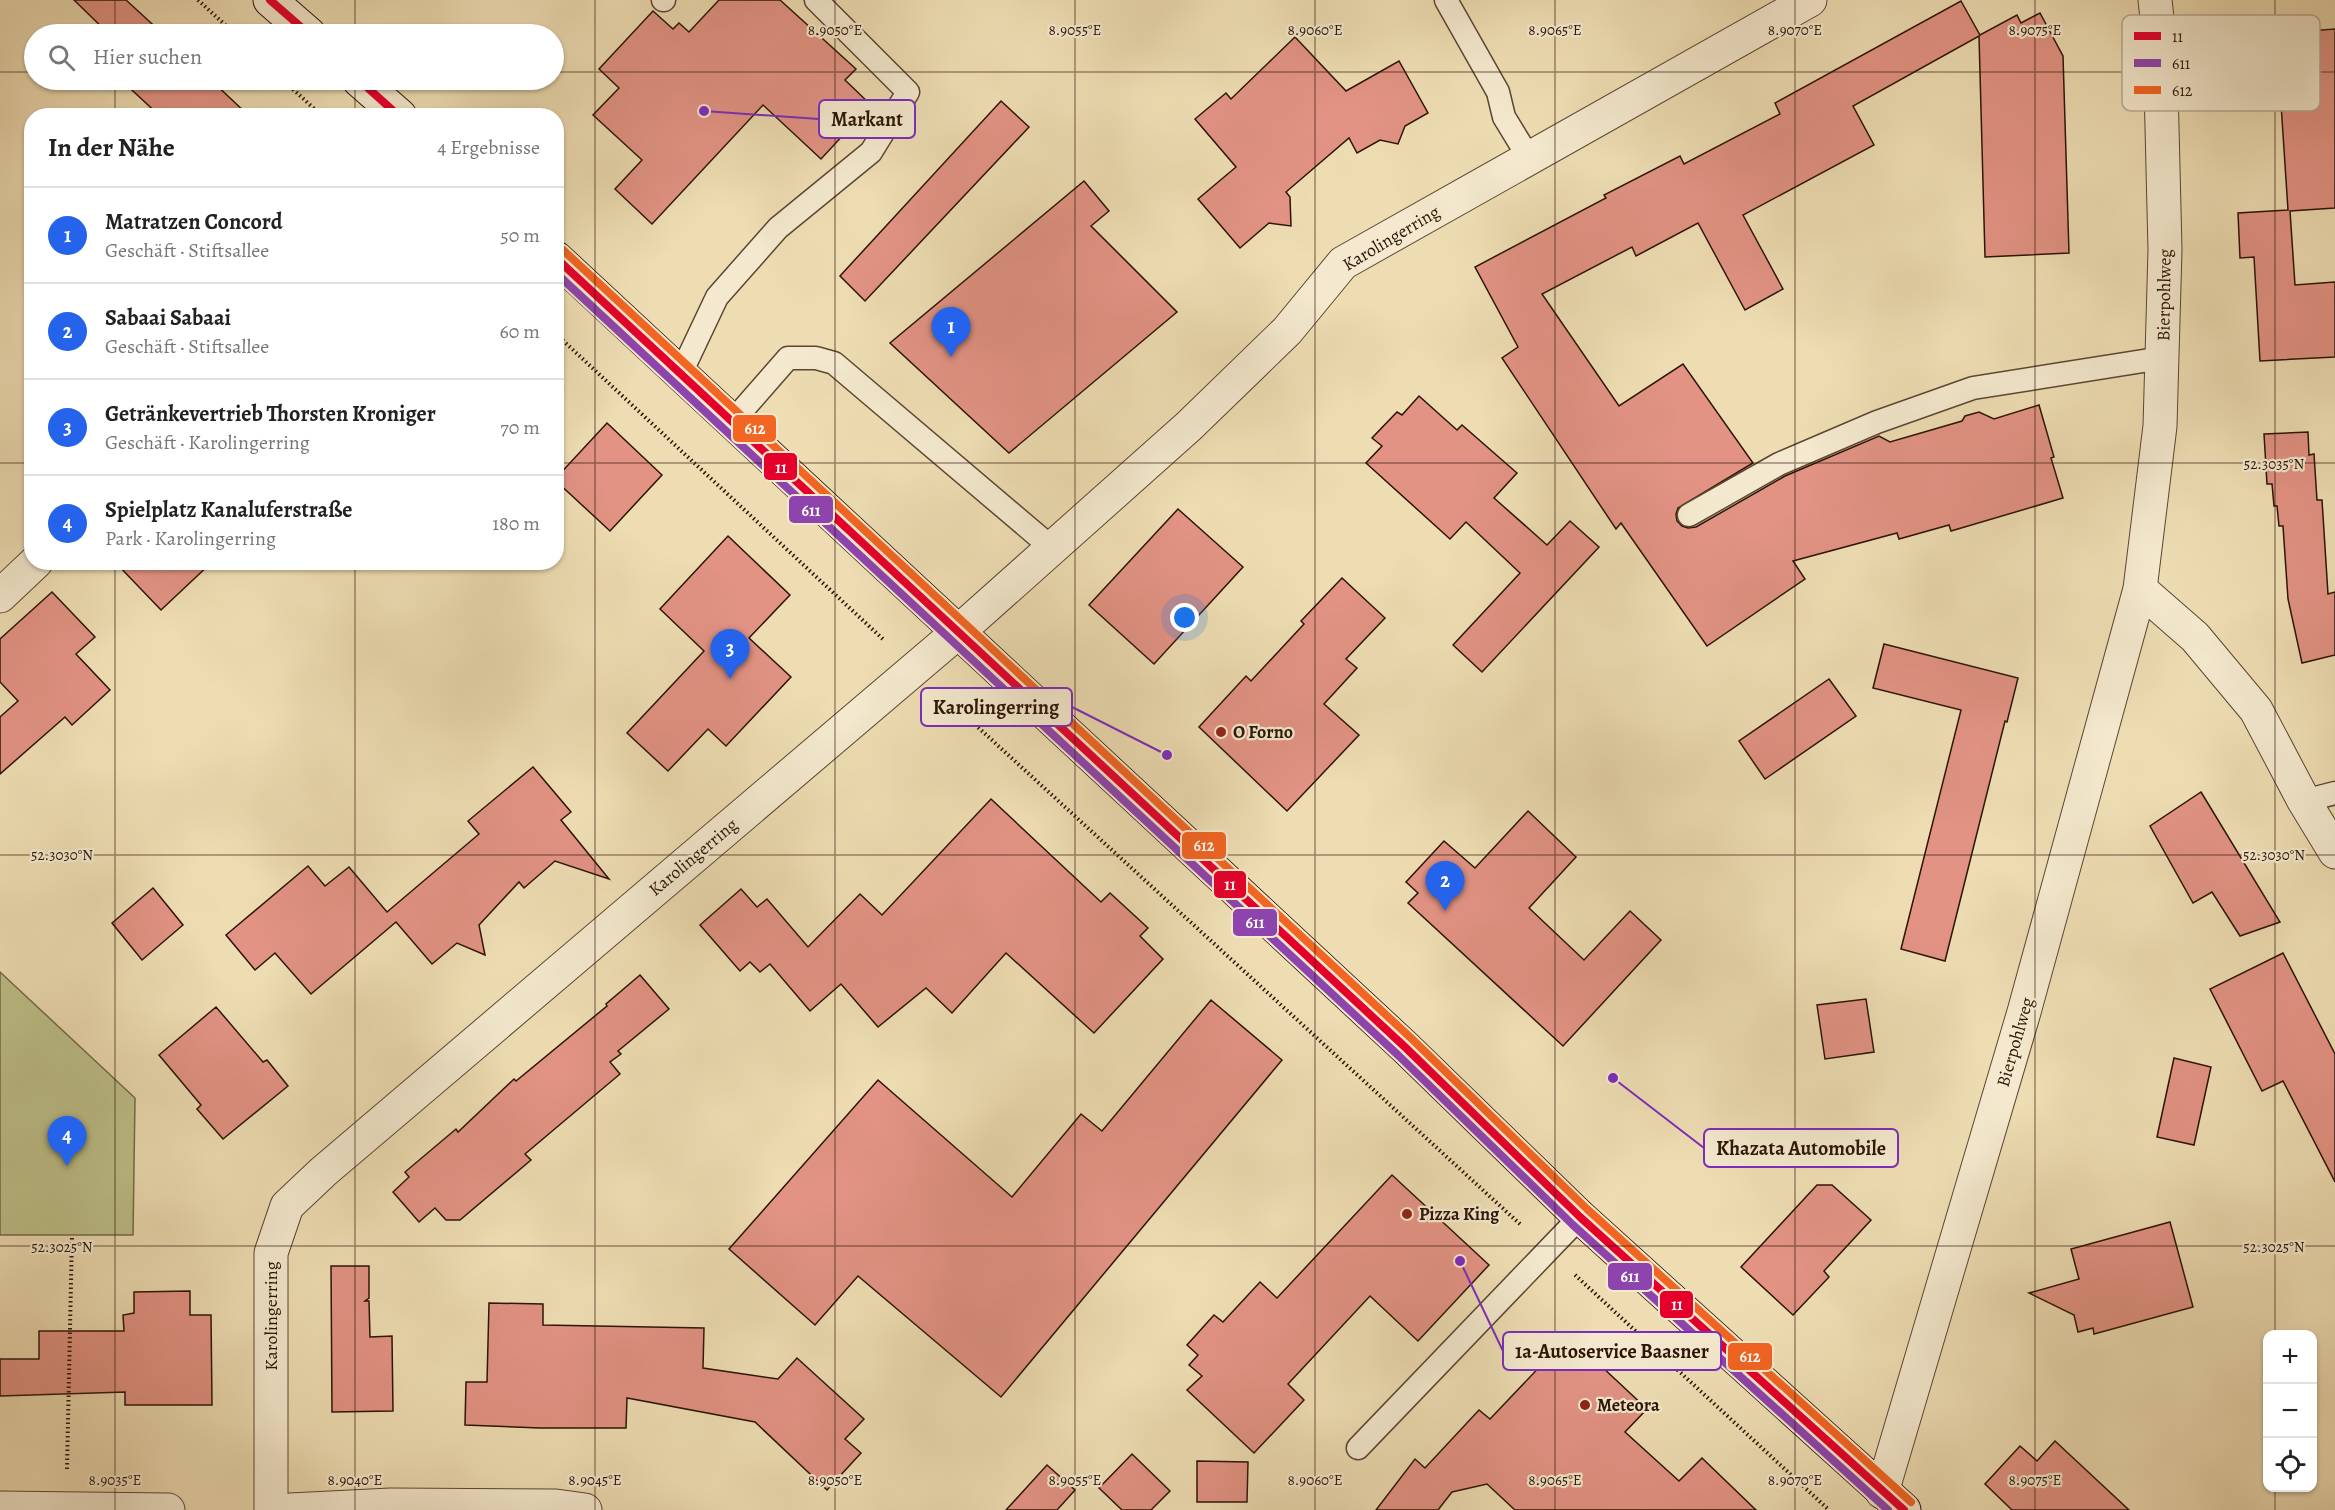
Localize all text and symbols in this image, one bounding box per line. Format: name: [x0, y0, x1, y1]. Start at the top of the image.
legend: [2122, 15, 2320, 111]
text: 8.9050°E: [808, 20, 862, 40]
text: 8.9055°E: [1049, 20, 1101, 40]
text: 8.9060°E: [1288, 20, 1343, 40]
text: 8.9065°E: [1528, 20, 1582, 40]
text: 8.9070°E: [1768, 20, 1822, 40]
text: 8.9075°E: [2009, 20, 2061, 40]
search box: [24, 24, 564, 90]
text: 11: [2172, 26, 2183, 48]
icon: search: [45, 41, 78, 74]
text: Hier suchen: [93, 42, 202, 72]
text: 611: [2172, 53, 2191, 75]
text: 612: [2172, 80, 2193, 102]
callout: Markant: [819, 100, 915, 138]
text: Markant: [831, 106, 903, 133]
text: In der Nähe: [48, 130, 175, 165]
text: 4 Ergebnisse: [437, 134, 540, 161]
street label: Karolingerring: [1338, 200, 1444, 276]
text: Matratzen Concord: [105, 207, 282, 237]
text: 1: [64, 222, 71, 249]
text: 50 m: [500, 222, 540, 249]
text: Geschäft · Stiftsallee: [105, 237, 269, 264]
street label: Bierpohlweg: [2151, 249, 2177, 341]
text: Sabaai Sabaai: [105, 303, 231, 333]
pin: 1: [932, 308, 970, 357]
text: 2: [63, 318, 72, 345]
text: 60 m: [500, 318, 540, 345]
text: Geschäft · Stiftsallee: [105, 333, 269, 360]
text: Getränkevertrieb Thorsten Kroniger: [105, 399, 436, 429]
text: 3: [63, 414, 72, 441]
text: 70 m: [500, 414, 540, 441]
line badge: 612: [732, 414, 777, 443]
text: 612: [745, 418, 766, 440]
text: Geschäft · Karolingerring: [105, 429, 310, 456]
line badge: 11: [763, 452, 798, 481]
text: 52.3035°N: [2244, 454, 2304, 474]
text: 11: [775, 457, 787, 479]
text: Spielplatz Kanaluferstraße: [105, 495, 352, 525]
line badge: 611: [788, 495, 834, 524]
text: 611: [802, 500, 821, 522]
text: 4: [63, 510, 72, 537]
text: 180 m: [492, 510, 540, 537]
text: Park · Karolingerring: [105, 525, 276, 552]
your location: [1170, 603, 1199, 632]
pin: 3: [710, 630, 750, 679]
callout: Karolingerring: [921, 688, 1072, 726]
text: Karolingerring: [933, 694, 1060, 721]
place label: O Forno: [1233, 720, 1293, 744]
marker: O Forno: [1214, 725, 1228, 739]
street label: Karolingerring: [643, 813, 743, 901]
line badge: 612: [1181, 831, 1227, 860]
text: 612: [1194, 835, 1215, 857]
text: 52.3030°N: [31, 845, 93, 865]
text: 52.3030°N: [2243, 845, 2305, 865]
pin: 2: [1426, 862, 1464, 911]
line badge: 11: [1213, 870, 1247, 899]
text: 11: [1224, 874, 1236, 896]
line badge: 611: [1232, 908, 1278, 937]
text: 611: [1246, 912, 1265, 934]
street label: Bierpohlweg: [1991, 994, 2039, 1090]
pin: 4: [48, 1116, 86, 1166]
callout: Khazata Automobile: [1704, 1129, 1898, 1167]
text: Khazata Automobile: [1716, 1135, 1886, 1162]
place label: Pizza King: [1419, 1202, 1500, 1226]
marker: Pizza King: [1400, 1207, 1414, 1221]
text: 52.3025°N: [31, 1237, 93, 1257]
text: 52.3025°N: [2243, 1237, 2305, 1257]
street label: Karolingerring: [259, 1261, 283, 1371]
line badge: 611: [1607, 1262, 1653, 1291]
text: 611: [1621, 1266, 1640, 1288]
line badge: 11: [1659, 1290, 1694, 1319]
text: 11: [1671, 1294, 1683, 1316]
map controls: [2263, 1330, 2317, 1492]
button: +: [2263, 1330, 2317, 1384]
callout: 1a-Autoservice Baasner: [1503, 1332, 1721, 1370]
text: 1a-Autoservice Baasner: [1515, 1338, 1709, 1365]
line badge: 612: [1727, 1342, 1773, 1371]
text: 612: [1740, 1346, 1761, 1368]
button: −: [2263, 1384, 2317, 1438]
place label: Meteora: [1597, 1393, 1660, 1417]
marker: Meteora: [1578, 1398, 1592, 1412]
button: locate: [2263, 1438, 2317, 1492]
text: 8.9035°E: [89, 1470, 141, 1490]
text: 8.9040°E: [328, 1470, 382, 1490]
text: 8.9045°E: [568, 1470, 622, 1490]
text: 8.9050°E: [808, 1470, 862, 1490]
text: 8.9055°E: [1049, 1470, 1101, 1490]
text: 8.9060°E: [1288, 1470, 1343, 1490]
text: 8.9065°E: [1528, 1470, 1582, 1490]
text: 8.9070°E: [1768, 1470, 1822, 1490]
text: 8.9075°E: [2009, 1470, 2061, 1490]

